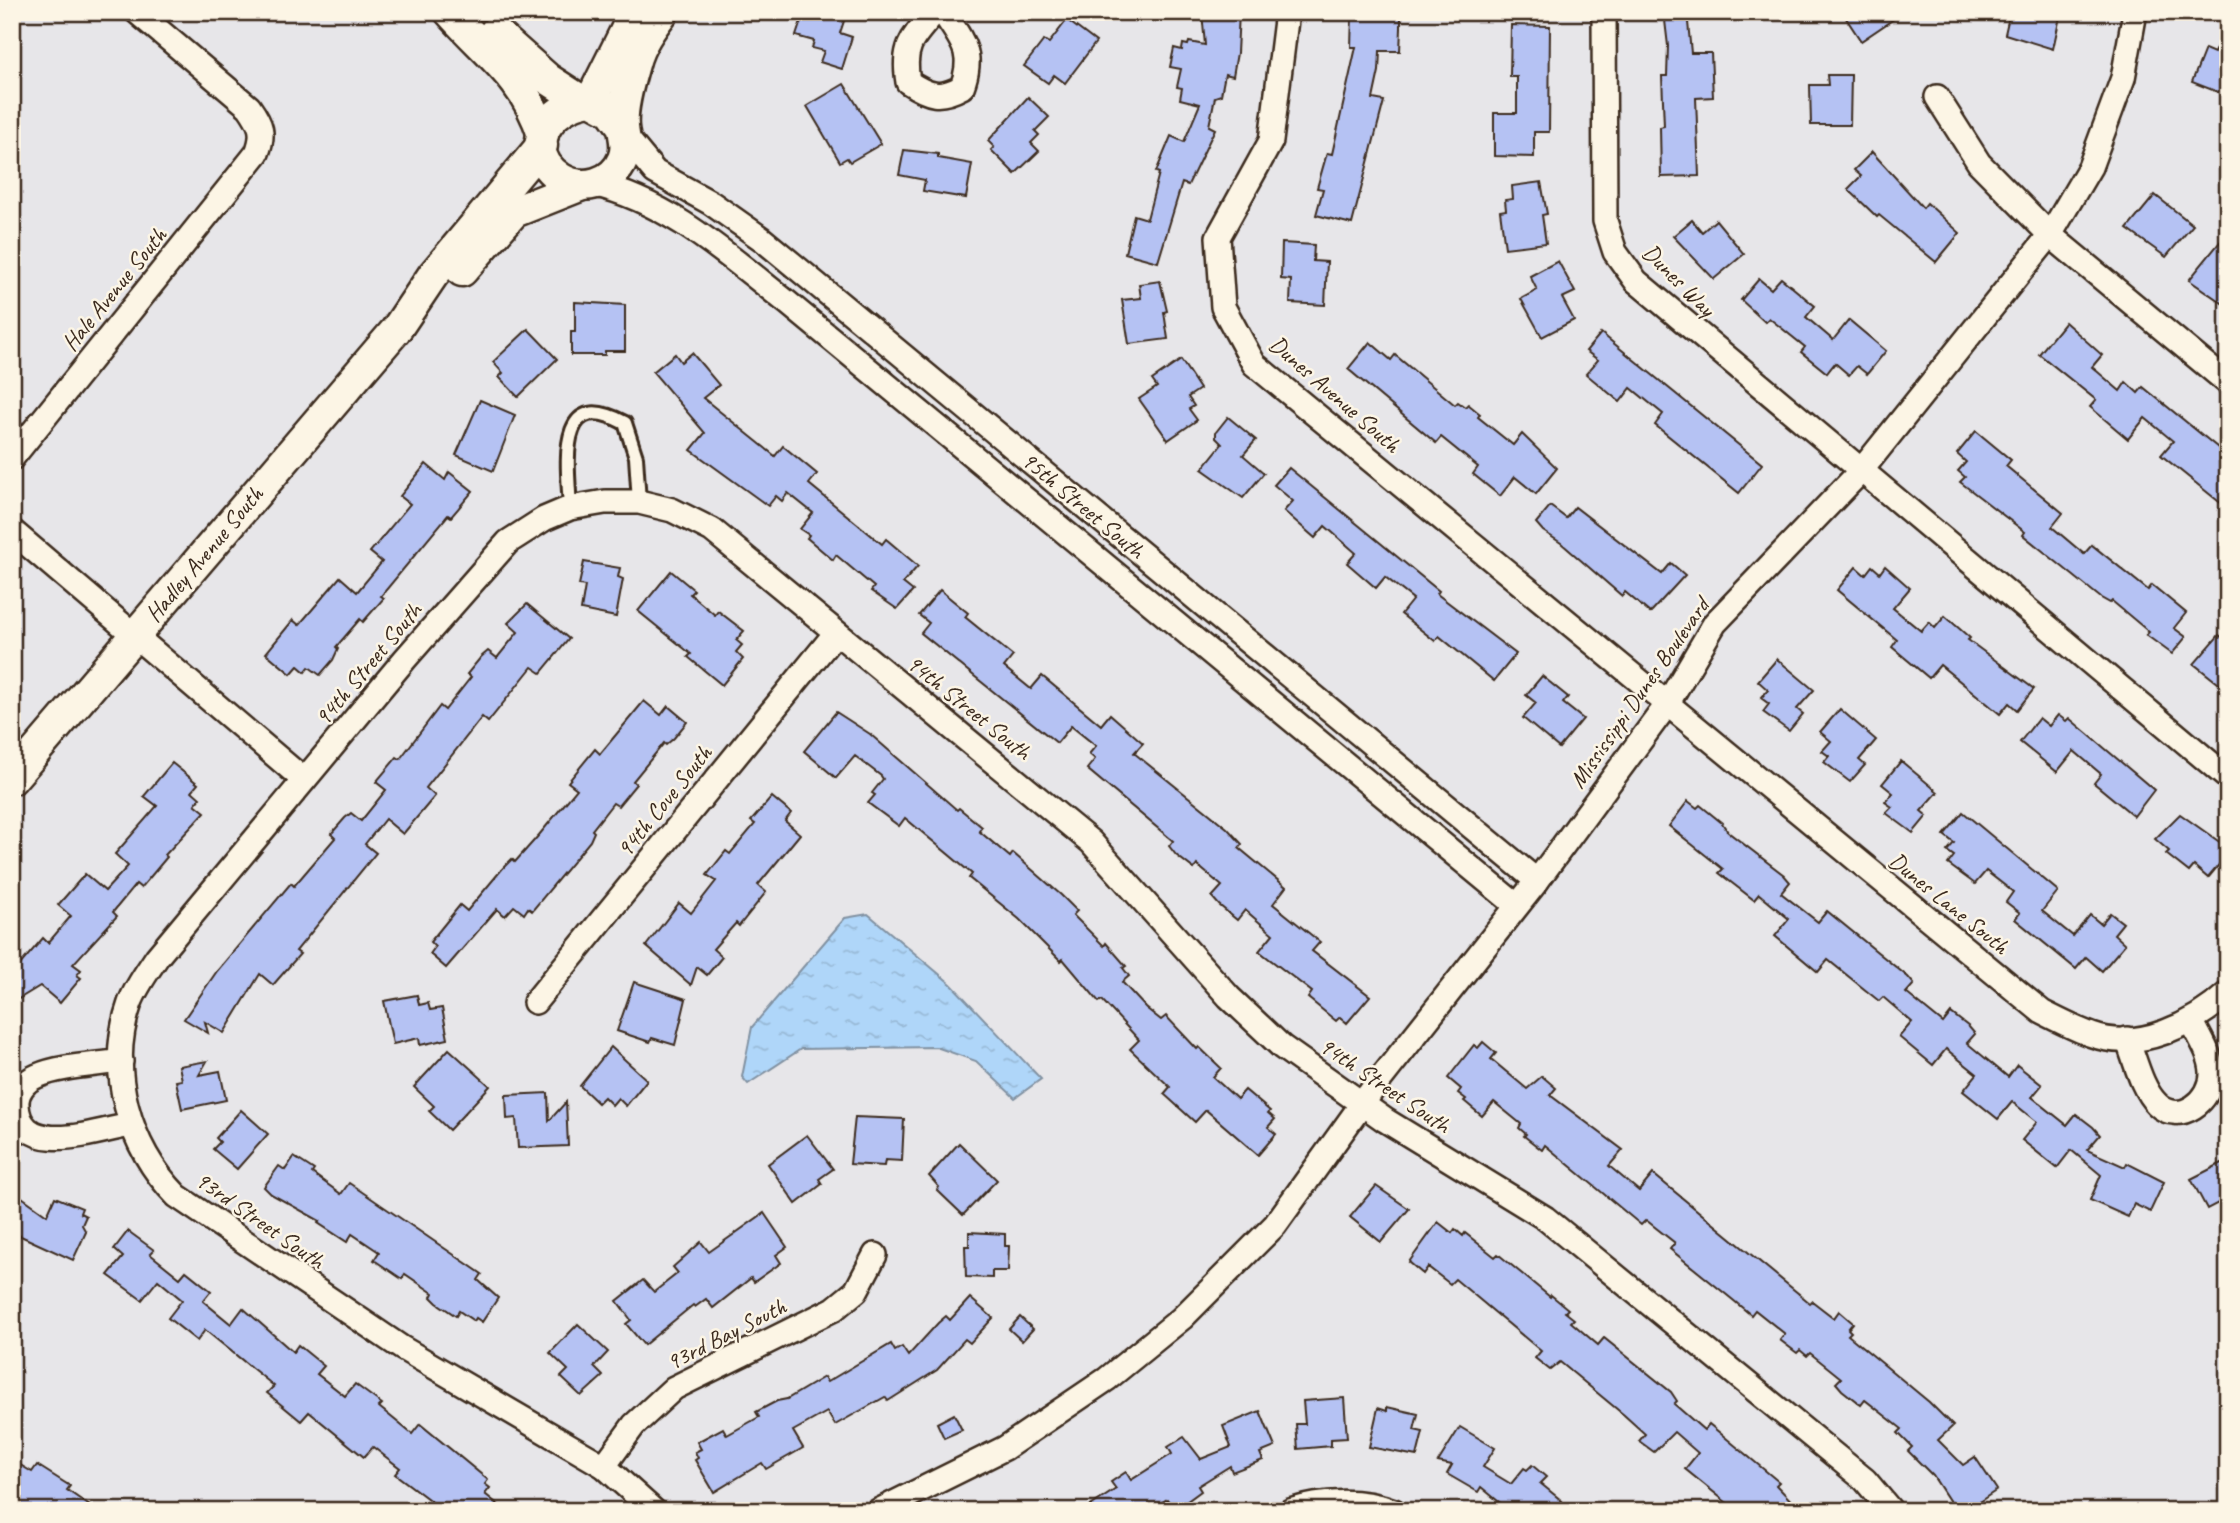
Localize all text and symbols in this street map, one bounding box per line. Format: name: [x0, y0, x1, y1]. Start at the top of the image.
street label: Hale Avenue South: [55, 220, 174, 357]
street label: Dunes Way: [1636, 237, 1723, 324]
street label: Dunes Avenue South: [1263, 329, 1408, 460]
street label: 95th Street South: [1015, 445, 1152, 567]
street label: Hadley Avenue South: [138, 479, 270, 628]
street label: Mississippi Dunes Boulevard: [1562, 589, 1718, 794]
street label: 94th Street South: [308, 595, 430, 732]
street label: 94th Street South: [901, 648, 1039, 768]
street label: 94th Cove South: [610, 738, 719, 863]
street label: Dunes Lane South: [1883, 845, 2016, 961]
street label: 94th Street South: [1314, 1030, 1458, 1141]
street label: 93rd Street South: [189, 1164, 332, 1277]
street label: 93rd Bay South: [661, 1291, 792, 1377]

